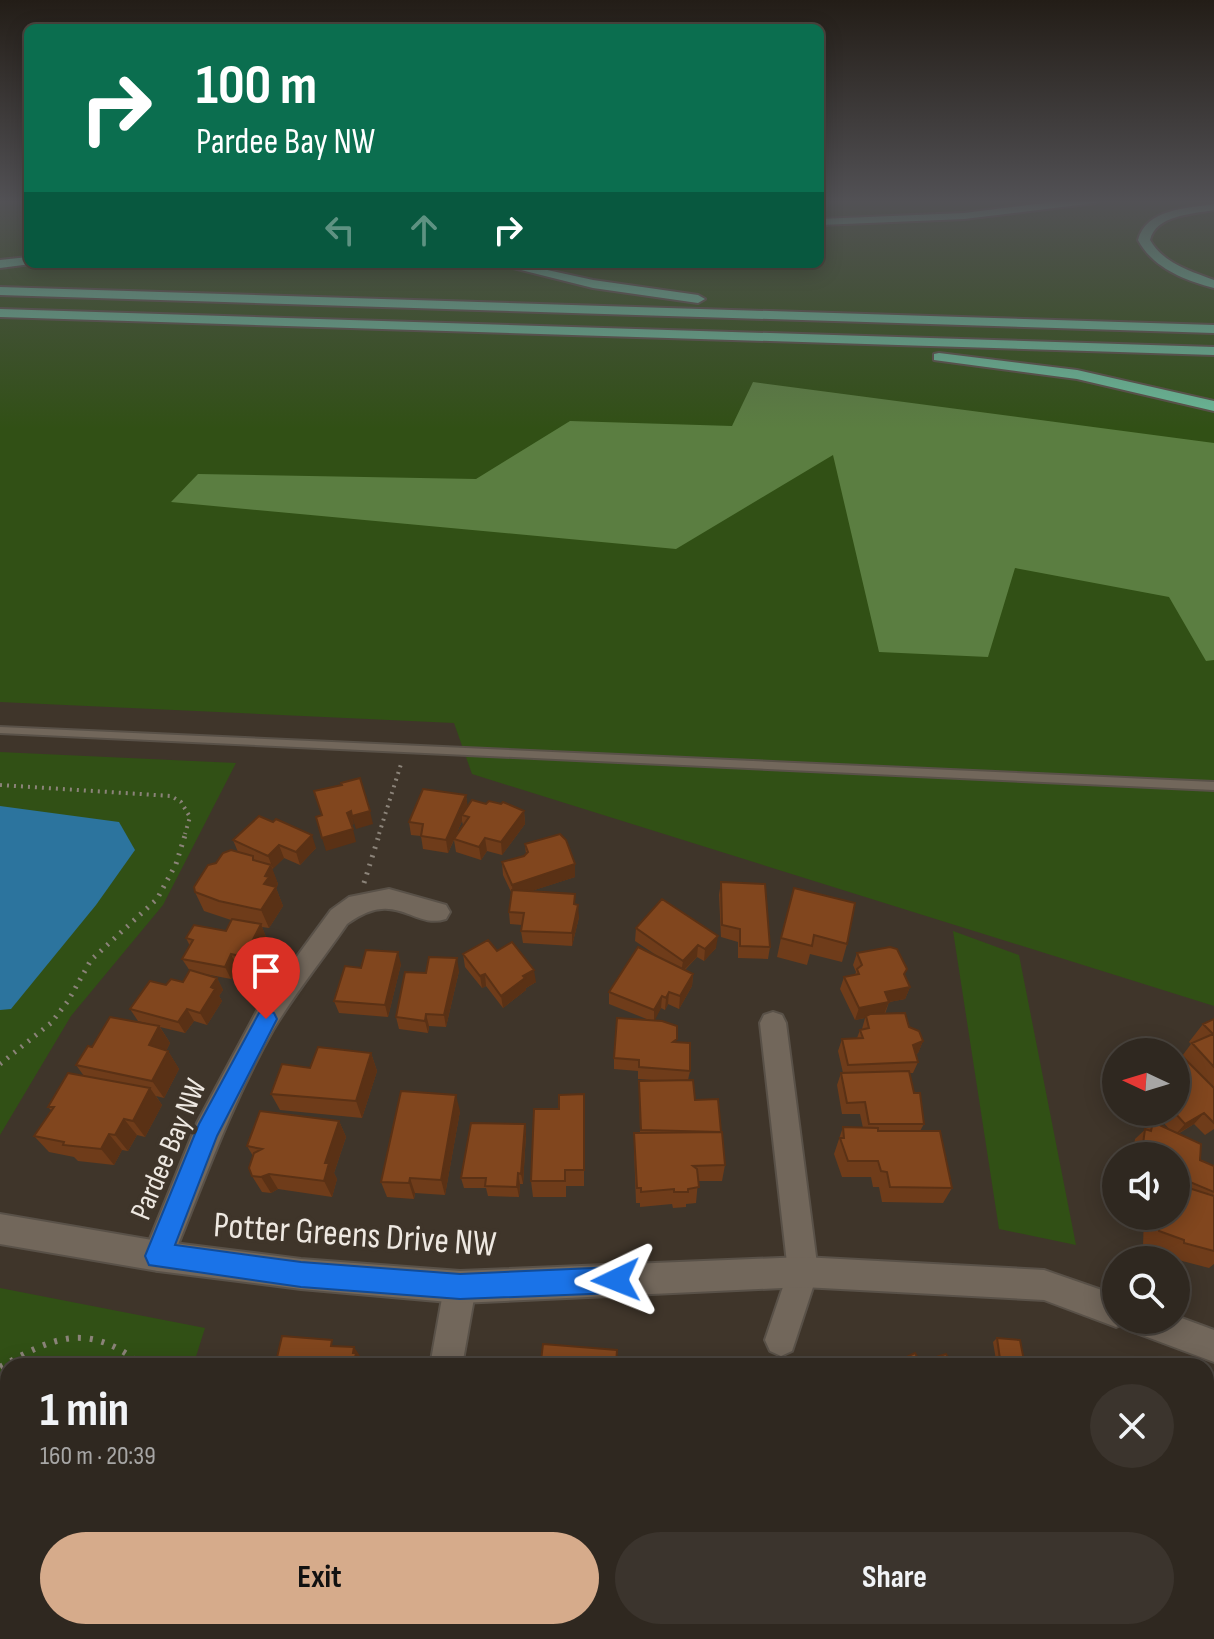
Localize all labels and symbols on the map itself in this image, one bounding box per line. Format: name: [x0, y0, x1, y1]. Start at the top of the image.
pin: [232, 937, 300, 1019]
north arrow: [1102, 1038, 1190, 1126]
street label: Pardee Bay NW: [123, 1073, 215, 1225]
street label: Potter Greens Drive NW: [212, 1204, 498, 1267]
position arrow: [574, 1238, 658, 1322]

